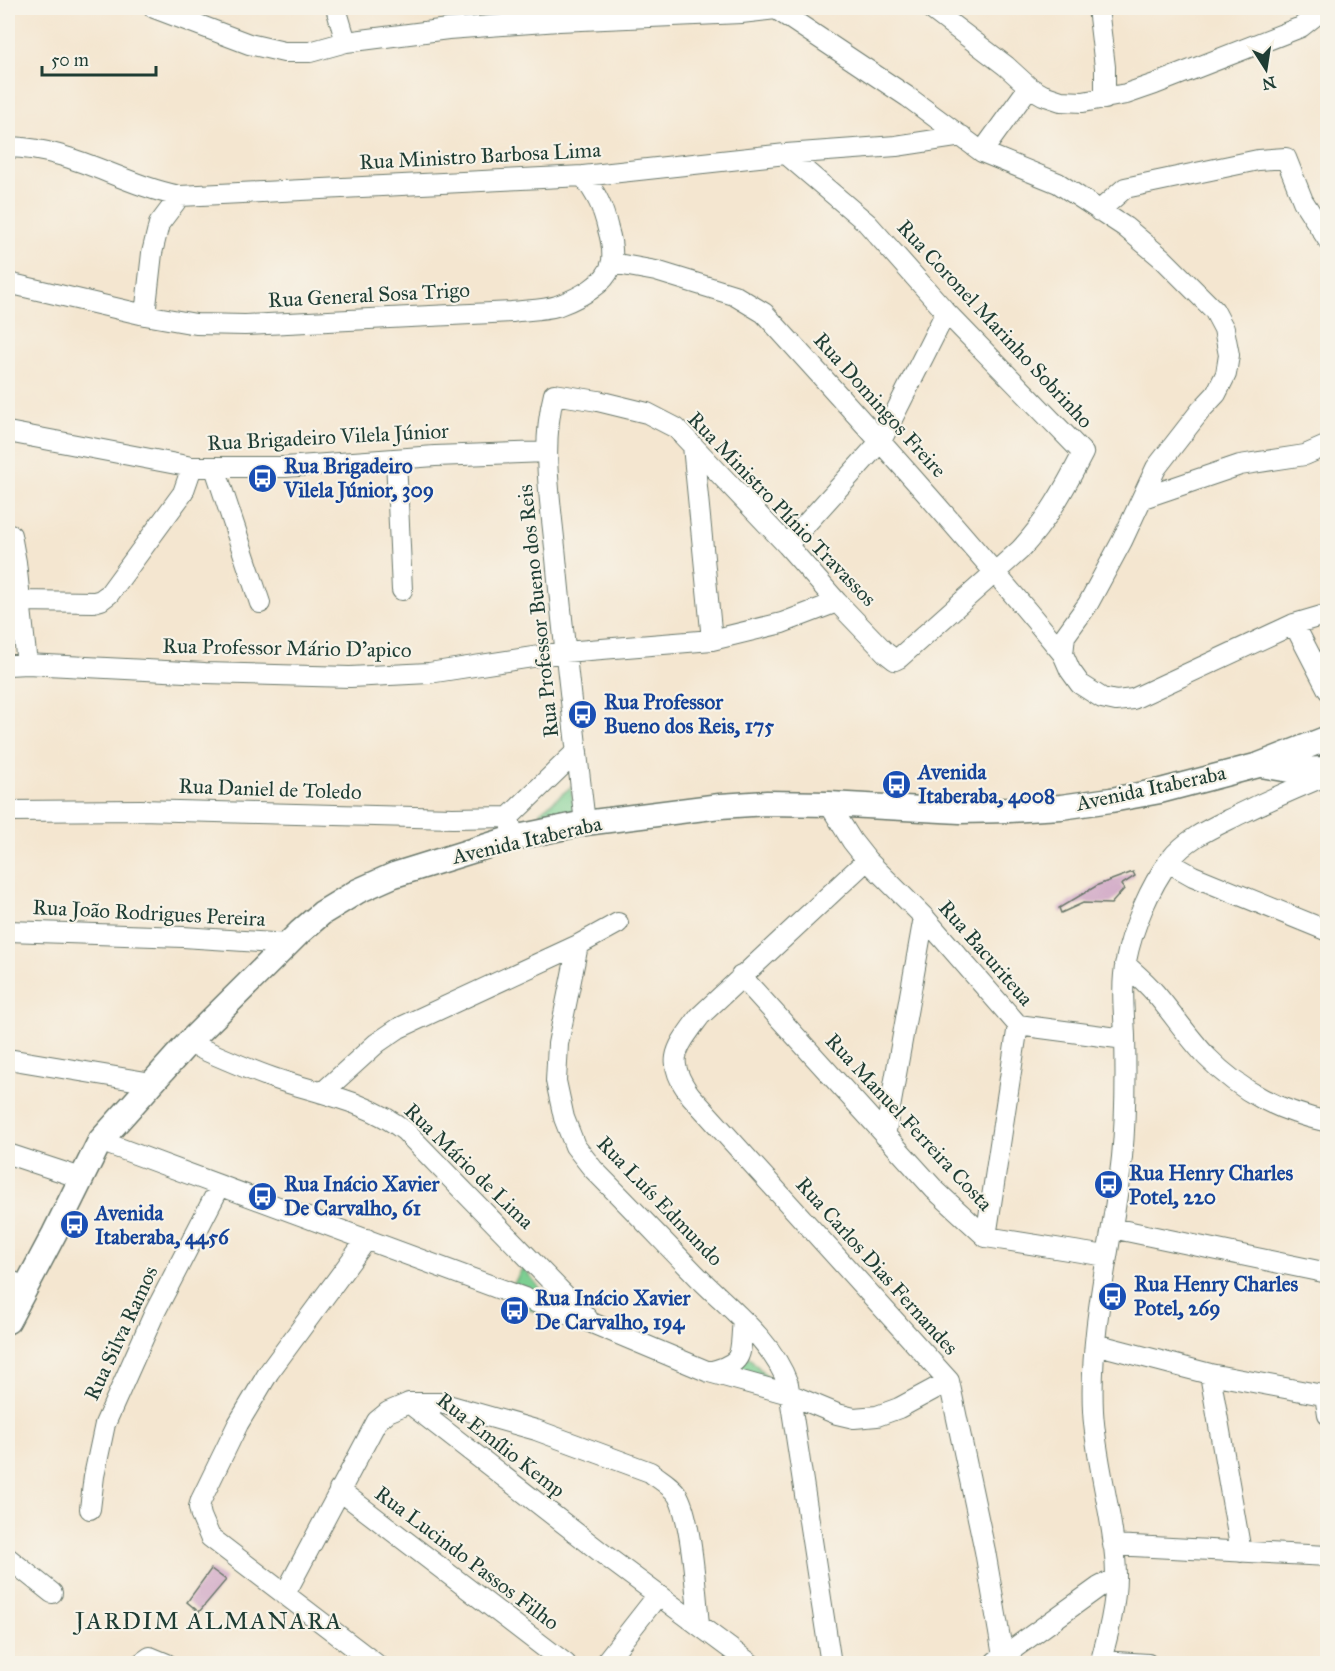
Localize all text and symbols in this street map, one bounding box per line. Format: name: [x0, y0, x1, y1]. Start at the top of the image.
scale bar: [42, 39, 156, 77]
north arrow: [1236, 39, 1296, 99]
text: 50 m: [51, 49, 89, 71]
text: N: [1260, 72, 1278, 94]
street label: Rua Ministro Barbosa Lima: [358, 137, 602, 175]
street label: Rua Coronel Marinho Sobrinho: [891, 214, 1099, 434]
street label: Rua General Sosa Trigo: [267, 277, 471, 313]
street label: Rua Domingos Freire: [808, 327, 952, 483]
street label: Rua Ministro Plínio Travassos: [682, 406, 882, 612]
street label: Rua Brigadeiro Vilela Júnior: [207, 418, 450, 456]
place label: Rua Brigadeiro Vilela Júnior, 309: [283, 453, 434, 504]
bus stop icon: Rua Brigadeiro Vilela Júnior, 309: [247, 462, 279, 494]
street label: Rua Professor Bueno dos Reis: [512, 483, 564, 739]
street label: Rua Professor Mário D'apico: [162, 633, 412, 663]
place label: Rua Professor Bueno dos Reis, 175: [604, 689, 774, 739]
bus stop icon: Rua Professor Bueno dos Reis, 175: [567, 698, 599, 730]
place label: Avenida Itaberaba, 4008: [916, 759, 1055, 809]
street label: Avenida Itaberaba: [1073, 759, 1228, 817]
bus stop icon: Avenida Itaberaba, 4008: [881, 768, 913, 800]
street label: Rua Daniel de Toledo: [178, 773, 362, 805]
street label: Avenida Itaberaba: [449, 810, 604, 870]
street label: Rua João Rodrigues Pereira: [32, 894, 266, 932]
street label: Rua Bacuriteua: [933, 895, 1039, 1011]
street label: Rua Manuel Ferreira Costa: [820, 1028, 998, 1216]
street label: Rua Mário de Lima: [399, 1098, 539, 1235]
street label: Rua Luís Edmundo: [591, 1131, 729, 1272]
place label: Rua Henry Charles Potel, 220: [1129, 1160, 1293, 1210]
bus stop icon: Rua Henry Charles Potel, 220: [1092, 1169, 1124, 1201]
place label: Rua Inácio Xavier De Carvalho, 61: [284, 1171, 441, 1221]
street label: Rua Carlos Dias Fernandes: [790, 1172, 964, 1360]
bus stop icon: Rua Inácio Xavier De Carvalho, 61: [247, 1180, 279, 1212]
place label: Avenida Itaberaba, 4456: [93, 1200, 230, 1250]
bus stop icon: Avenida Itaberaba, 4456: [58, 1209, 90, 1241]
street label: Rua Silva Ramos: [78, 1262, 164, 1404]
place label: Rua Henry Charles Potel, 269: [1134, 1271, 1298, 1321]
bus stop icon: Rua Henry Charles Potel, 269: [1097, 1280, 1129, 1312]
place label: Rua Inácio Xavier De Carvalho, 194: [535, 1285, 692, 1335]
bus stop icon: Rua Inácio Xavier De Carvalho, 194: [498, 1294, 530, 1326]
street label: Rua Emílio Kemp: [432, 1387, 570, 1503]
street label: Rua Lucindo Passos Filho: [370, 1480, 564, 1636]
district label: JARDIM ALMANARA: [72, 1606, 343, 1636]

